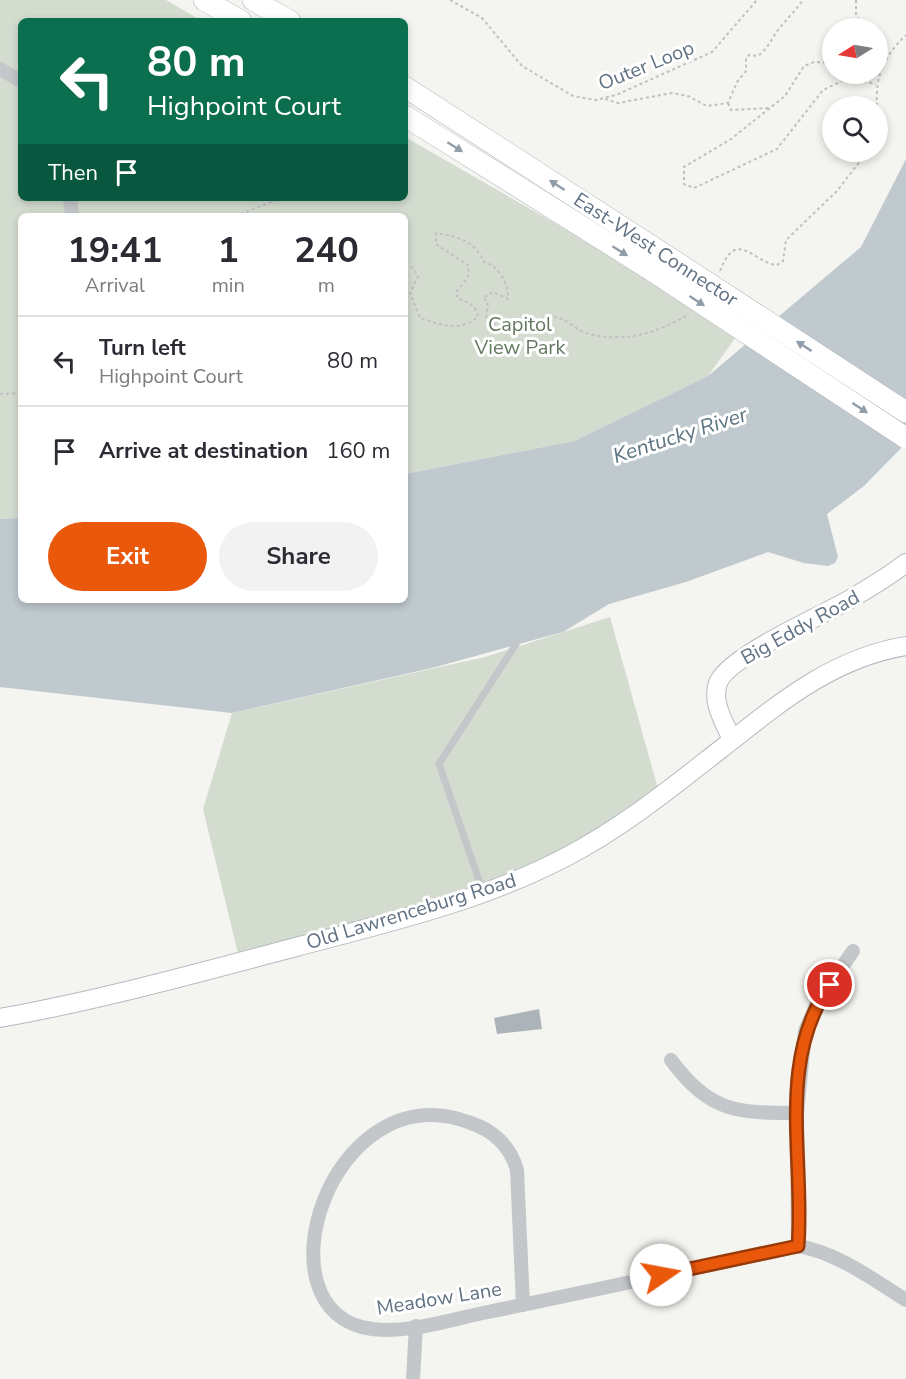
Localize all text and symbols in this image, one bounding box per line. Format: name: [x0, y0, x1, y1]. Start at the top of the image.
north arrow: [822, 18, 888, 84]
map controls: [822, 18, 888, 162]
text: 80 m: [147, 34, 246, 91]
street label: Outer Loop: [594, 34, 698, 97]
icon: left: [48, 42, 126, 120]
text: Highpoint Court: [147, 88, 341, 125]
button: search: [822, 96, 888, 162]
one-way arrow: [446, 142, 463, 153]
icon: arrive: [110, 156, 143, 189]
text: Then: [48, 158, 98, 188]
one-way arrow: [549, 180, 565, 191]
street label: East-West Connector: [568, 186, 743, 313]
text: 19:41: [67, 226, 163, 275]
text: 1: [217, 226, 239, 275]
text: 240: [294, 226, 359, 275]
one-way arrow: [612, 245, 628, 256]
text: Arrival: [85, 272, 145, 299]
text: min: [212, 272, 245, 299]
text: m: [318, 272, 335, 299]
one-way arrow: [689, 295, 705, 306]
park label: Capitol View Park: [474, 311, 566, 361]
text: Turn left: [99, 333, 186, 363]
one-way arrow: [796, 341, 812, 352]
icon: left: [48, 345, 81, 378]
text: 80 m: [327, 346, 378, 376]
text: Highpoint Court: [99, 363, 243, 390]
water label: Kentucky River: [609, 400, 751, 470]
one-way arrow: [852, 402, 868, 413]
icon: arrive: [48, 435, 81, 468]
text: Arrive at destination: [99, 436, 308, 466]
text: 160 m: [326, 436, 390, 466]
button: Exit: [48, 522, 207, 591]
button: Share: [219, 522, 378, 591]
street label: Big Eddy Road: [736, 584, 864, 671]
street label: Old Lawrenceburg Road: [303, 867, 519, 956]
pin: [804, 959, 855, 1010]
icon: arrive: [813, 968, 846, 1001]
position arrow: [629, 1243, 693, 1307]
street label: Meadow Lane: [375, 1275, 504, 1322]

